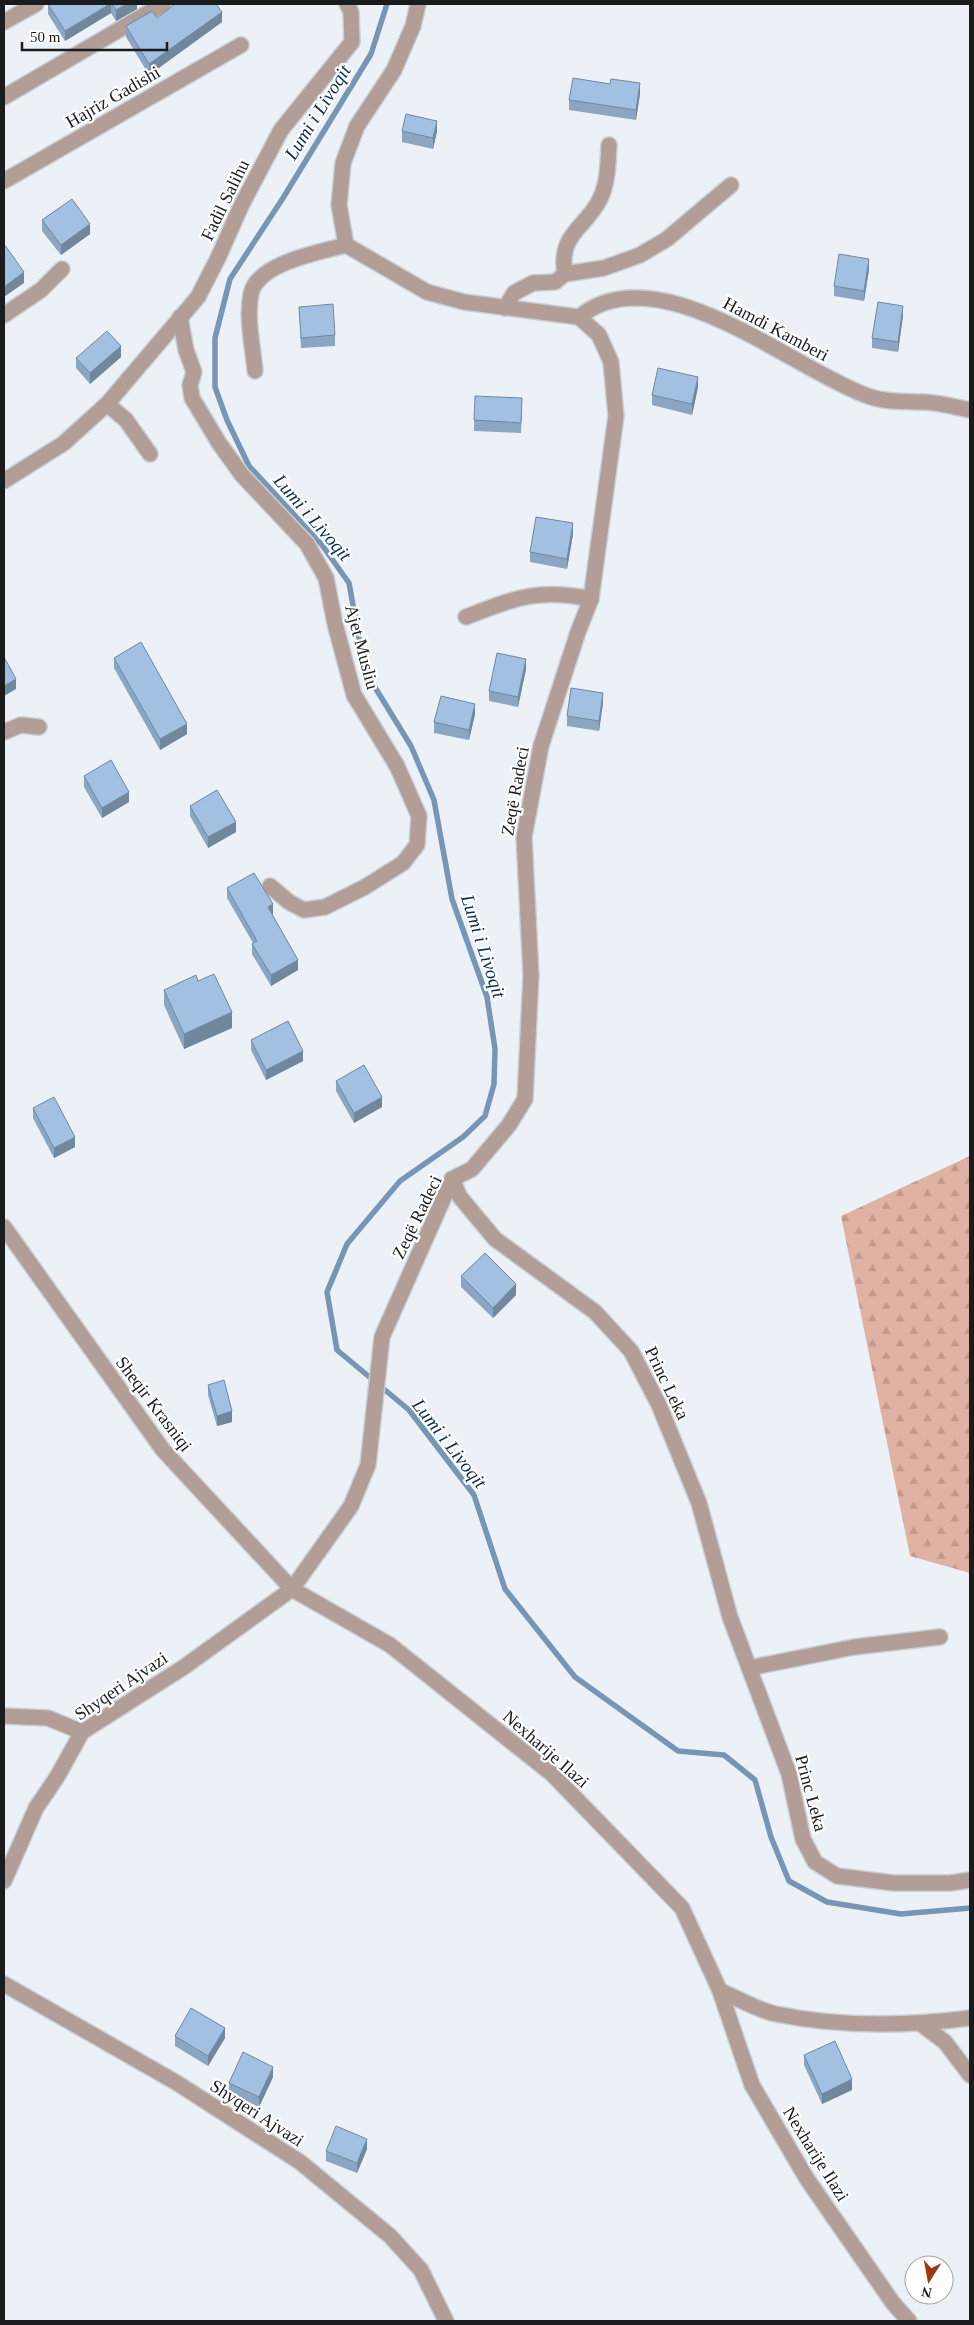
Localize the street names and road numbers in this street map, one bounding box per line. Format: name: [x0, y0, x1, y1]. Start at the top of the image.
street label: Hajriz Gadishi: [62, 62, 164, 132]
street label: Fadil Salihu: [197, 156, 253, 244]
street label: Hamdi Kamberi: [720, 293, 832, 365]
street label: Ajet Musliu: [341, 603, 383, 691]
street label: Zeqë Radeci: [497, 745, 533, 837]
street label: Zeqë Radeci: [388, 1172, 446, 1262]
street label: Princ Leka: [641, 1343, 693, 1423]
street label: Sheqir Krasniqi: [112, 1353, 196, 1455]
street label: Shyqeri Ajvazi: [71, 1648, 171, 1724]
street label: Nexharije Ilazi: [499, 1706, 593, 1792]
street label: Princ Leka: [791, 1753, 831, 1833]
street label: Shyqeri Ajvazi: [206, 2075, 308, 2151]
street label: Nexharije Ilazi: [779, 2103, 853, 2205]

